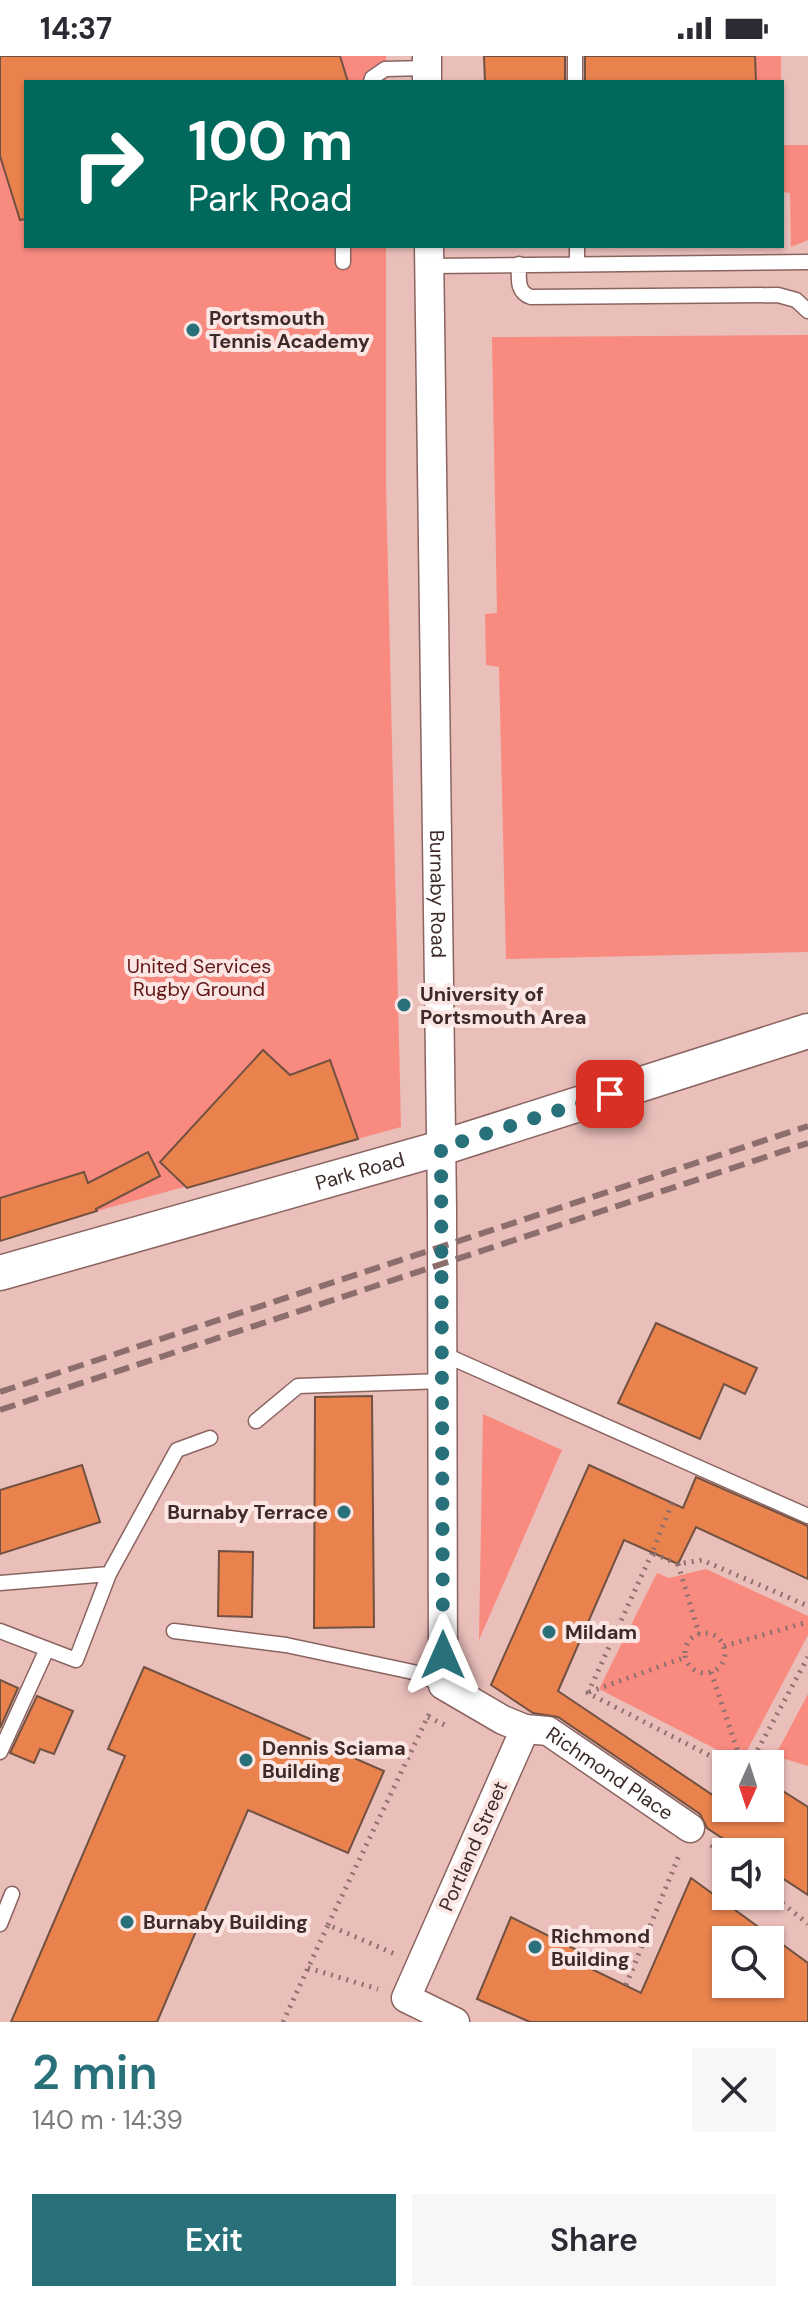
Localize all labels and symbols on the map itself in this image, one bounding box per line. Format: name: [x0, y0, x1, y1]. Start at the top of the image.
place label: Portsmouth Tennis Academy: [209, 305, 370, 354]
marker: Portsmouth Tennis Academy: [184, 321, 202, 339]
street label: Burnaby Road: [424, 830, 452, 958]
park label: United Services Rugby Ground: [127, 953, 271, 1002]
place label: University of Portsmouth Area: [420, 981, 587, 1030]
marker: University of Portsmouth Area: [395, 996, 413, 1014]
pin: [576, 1060, 644, 1128]
street label: Park Road: [312, 1146, 407, 1196]
place label: Burnaby Terrace: [167, 1499, 328, 1525]
marker: Burnaby Terrace: [335, 1503, 353, 1521]
position arrow: [401, 1613, 485, 1697]
place label: Mildam: [565, 1619, 637, 1645]
marker: Mildam: [540, 1623, 558, 1641]
street label: Richmond Place: [541, 1721, 679, 1826]
place label: Dennis Sciama Building: [262, 1735, 406, 1784]
north arrow: [712, 1750, 784, 1822]
marker: Dennis Sciama Building: [237, 1751, 255, 1769]
street label: Portland Street: [433, 1777, 513, 1915]
place label: Burnaby Building: [143, 1909, 308, 1935]
marker: Burnaby Building: [118, 1913, 136, 1931]
place label: Richmond Building: [551, 1923, 650, 1972]
marker: Richmond Building: [526, 1938, 544, 1956]

